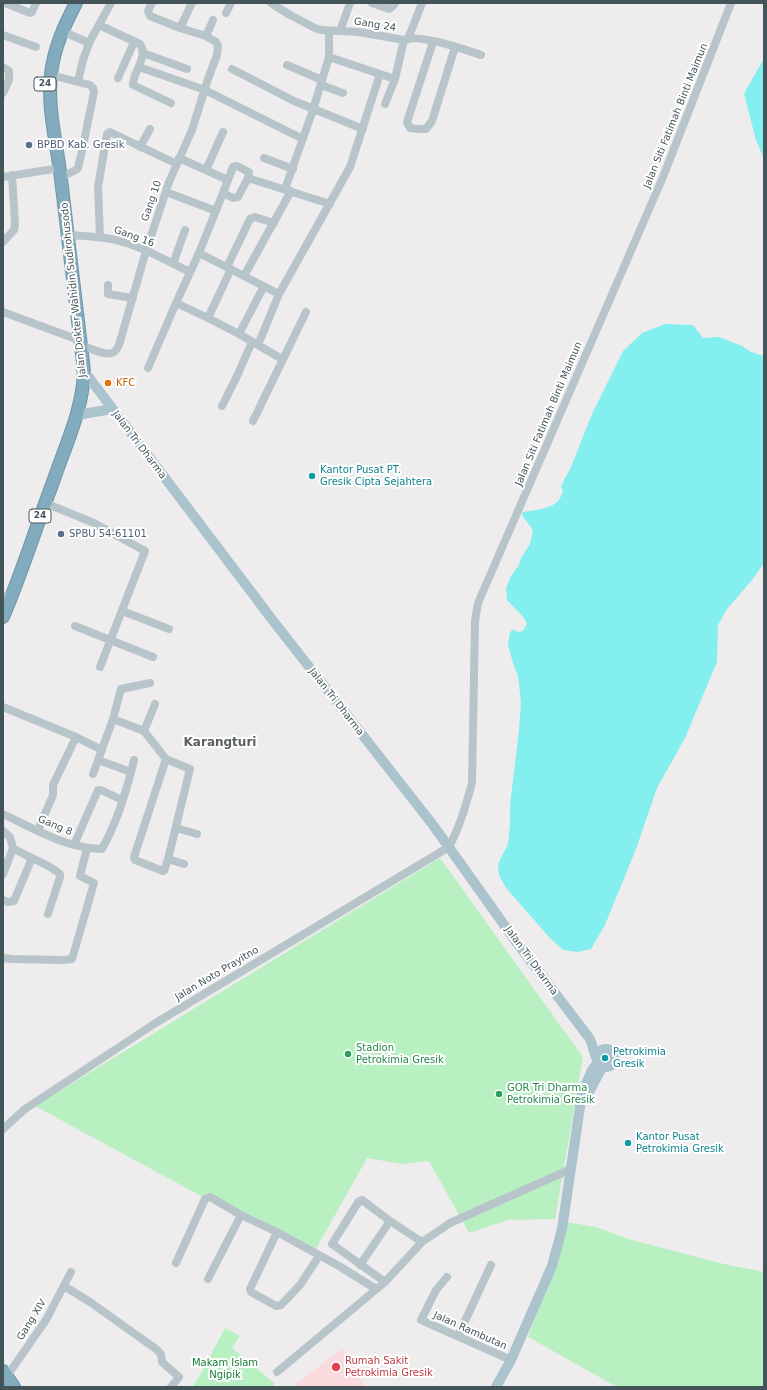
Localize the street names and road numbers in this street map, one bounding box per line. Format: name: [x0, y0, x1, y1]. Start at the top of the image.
street label: Gang 24: [353, 16, 397, 34]
street label: Jalan Siti Fatimah Binti Maimun: [641, 42, 711, 190]
road number: 24: [34, 77, 56, 91]
street label: Gang 10: [139, 179, 165, 223]
street label: Jalan Dokter Wahidin Sudirohusodo: [59, 202, 89, 378]
street label: Gang 16: [112, 224, 156, 250]
street label: Jalan Siti Fatimah Binti Maimun: [513, 340, 585, 488]
street label: Jalan Tri Dharma: [109, 409, 169, 481]
road number: 24: [29, 509, 51, 523]
street label: Jalan Tri Dharma: [306, 666, 366, 738]
street label: Gang 8: [36, 813, 74, 839]
street label: Jalan Tri Dharma: [502, 924, 560, 998]
street label: Jalan Noto Prayitno: [173, 944, 261, 1004]
street label: Gang XIV: [15, 1297, 49, 1343]
street label: Jalan Rambutan: [431, 1309, 509, 1353]

